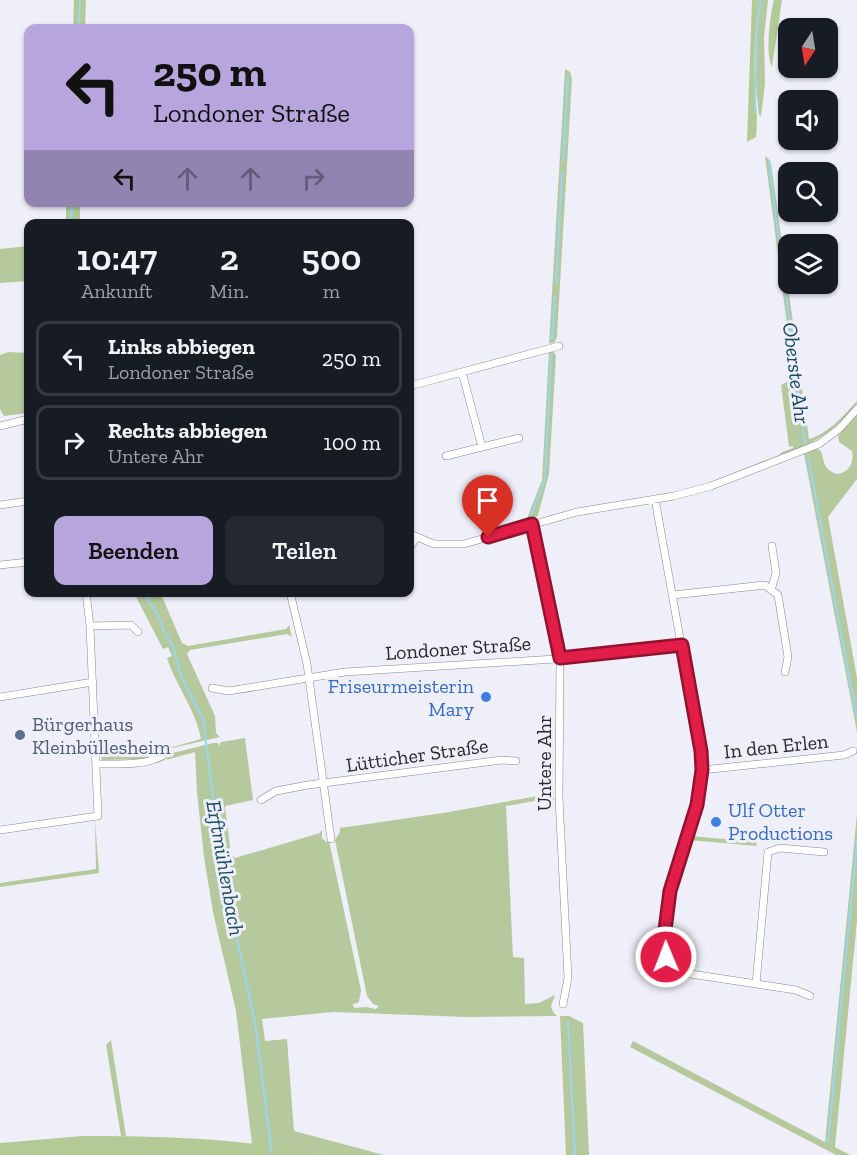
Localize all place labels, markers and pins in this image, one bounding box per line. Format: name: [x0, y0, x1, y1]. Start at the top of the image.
pin: [462, 475, 513, 537]
place label: Friseurmeisterin Mary: [328, 674, 475, 721]
marker: Friseurmeisterin Mary: [479, 690, 493, 704]
place label: Bürgerhaus Kleinbüllesheim: [32, 712, 172, 759]
marker: Bürgerhaus Kleinbüllesheim: [13, 728, 27, 742]
place label: Ulf Otter Productions: [728, 798, 833, 845]
marker: Ulf Otter Productions: [709, 815, 723, 829]

